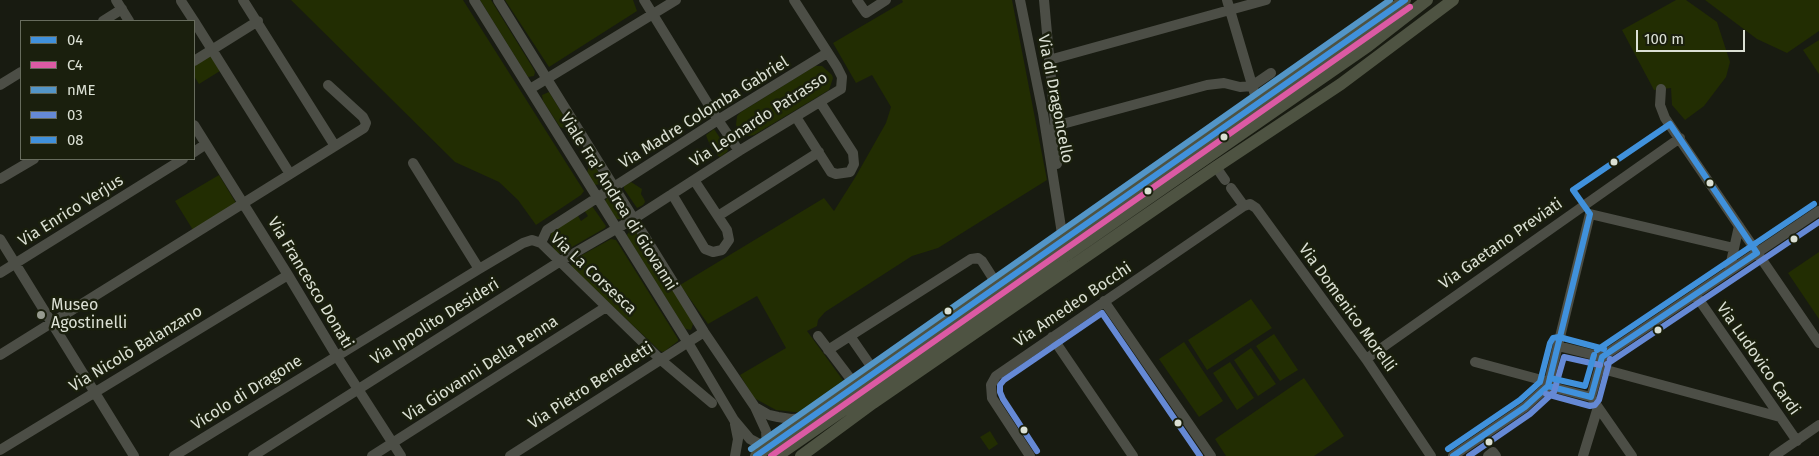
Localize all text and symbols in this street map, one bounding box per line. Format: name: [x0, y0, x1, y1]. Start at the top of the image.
legend: [20, 20, 195, 160]
scale bar: [1639, 20, 1748, 52]
text: 100 m: [1644, 30, 1684, 48]
text: 04: [67, 31, 83, 49]
street label: Via di Dragoncello: [1033, 33, 1077, 165]
street label: Via Madre Colomba Gabriel: [616, 53, 792, 173]
text: C4: [67, 56, 83, 74]
street label: Via Leonardo Patrasso: [687, 68, 831, 172]
text: nME: [67, 81, 96, 99]
text: 03: [67, 106, 83, 124]
street label: Viale Fra' Andrea di Giovanni: [555, 110, 681, 294]
text: 08: [67, 131, 84, 149]
unlabelled marker: [1219, 132, 1229, 142]
unlabelled marker: [1609, 157, 1619, 167]
street label: Via Enrico Verjus: [15, 171, 127, 251]
unlabelled marker: [1705, 178, 1715, 188]
unlabelled marker: [1143, 186, 1153, 196]
street label: Via Gaetano Previati: [1436, 194, 1566, 294]
street label: Via Francesco Donati: [263, 214, 357, 352]
street label: Via La Corsesca: [546, 229, 640, 319]
unlabelled marker: [1789, 234, 1799, 244]
street label: Via Domenico Morelli: [1294, 240, 1400, 376]
street label: Via Amedeo Bocchi: [1011, 259, 1135, 351]
street label: Via Ippolito Desideri: [367, 275, 503, 369]
place label: Museo Agostinelli: [51, 296, 127, 334]
street label: Via Ludovico Cardi: [1712, 299, 1804, 419]
street label: Via Nicolò Balanzano: [66, 302, 206, 396]
unlabelled marker: [943, 306, 953, 316]
marker: Museo Agostinelli: [35, 309, 47, 321]
street label: Via Giovanni Della Penna: [400, 312, 562, 426]
unlabelled marker: [1653, 325, 1663, 335]
street label: Via Pietro Benedetti: [525, 339, 657, 433]
street label: Vicolo di Dragone: [188, 351, 306, 435]
unlabelled marker: [1173, 418, 1183, 428]
unlabelled marker: [1019, 425, 1029, 435]
unlabelled marker: [1484, 437, 1494, 447]

